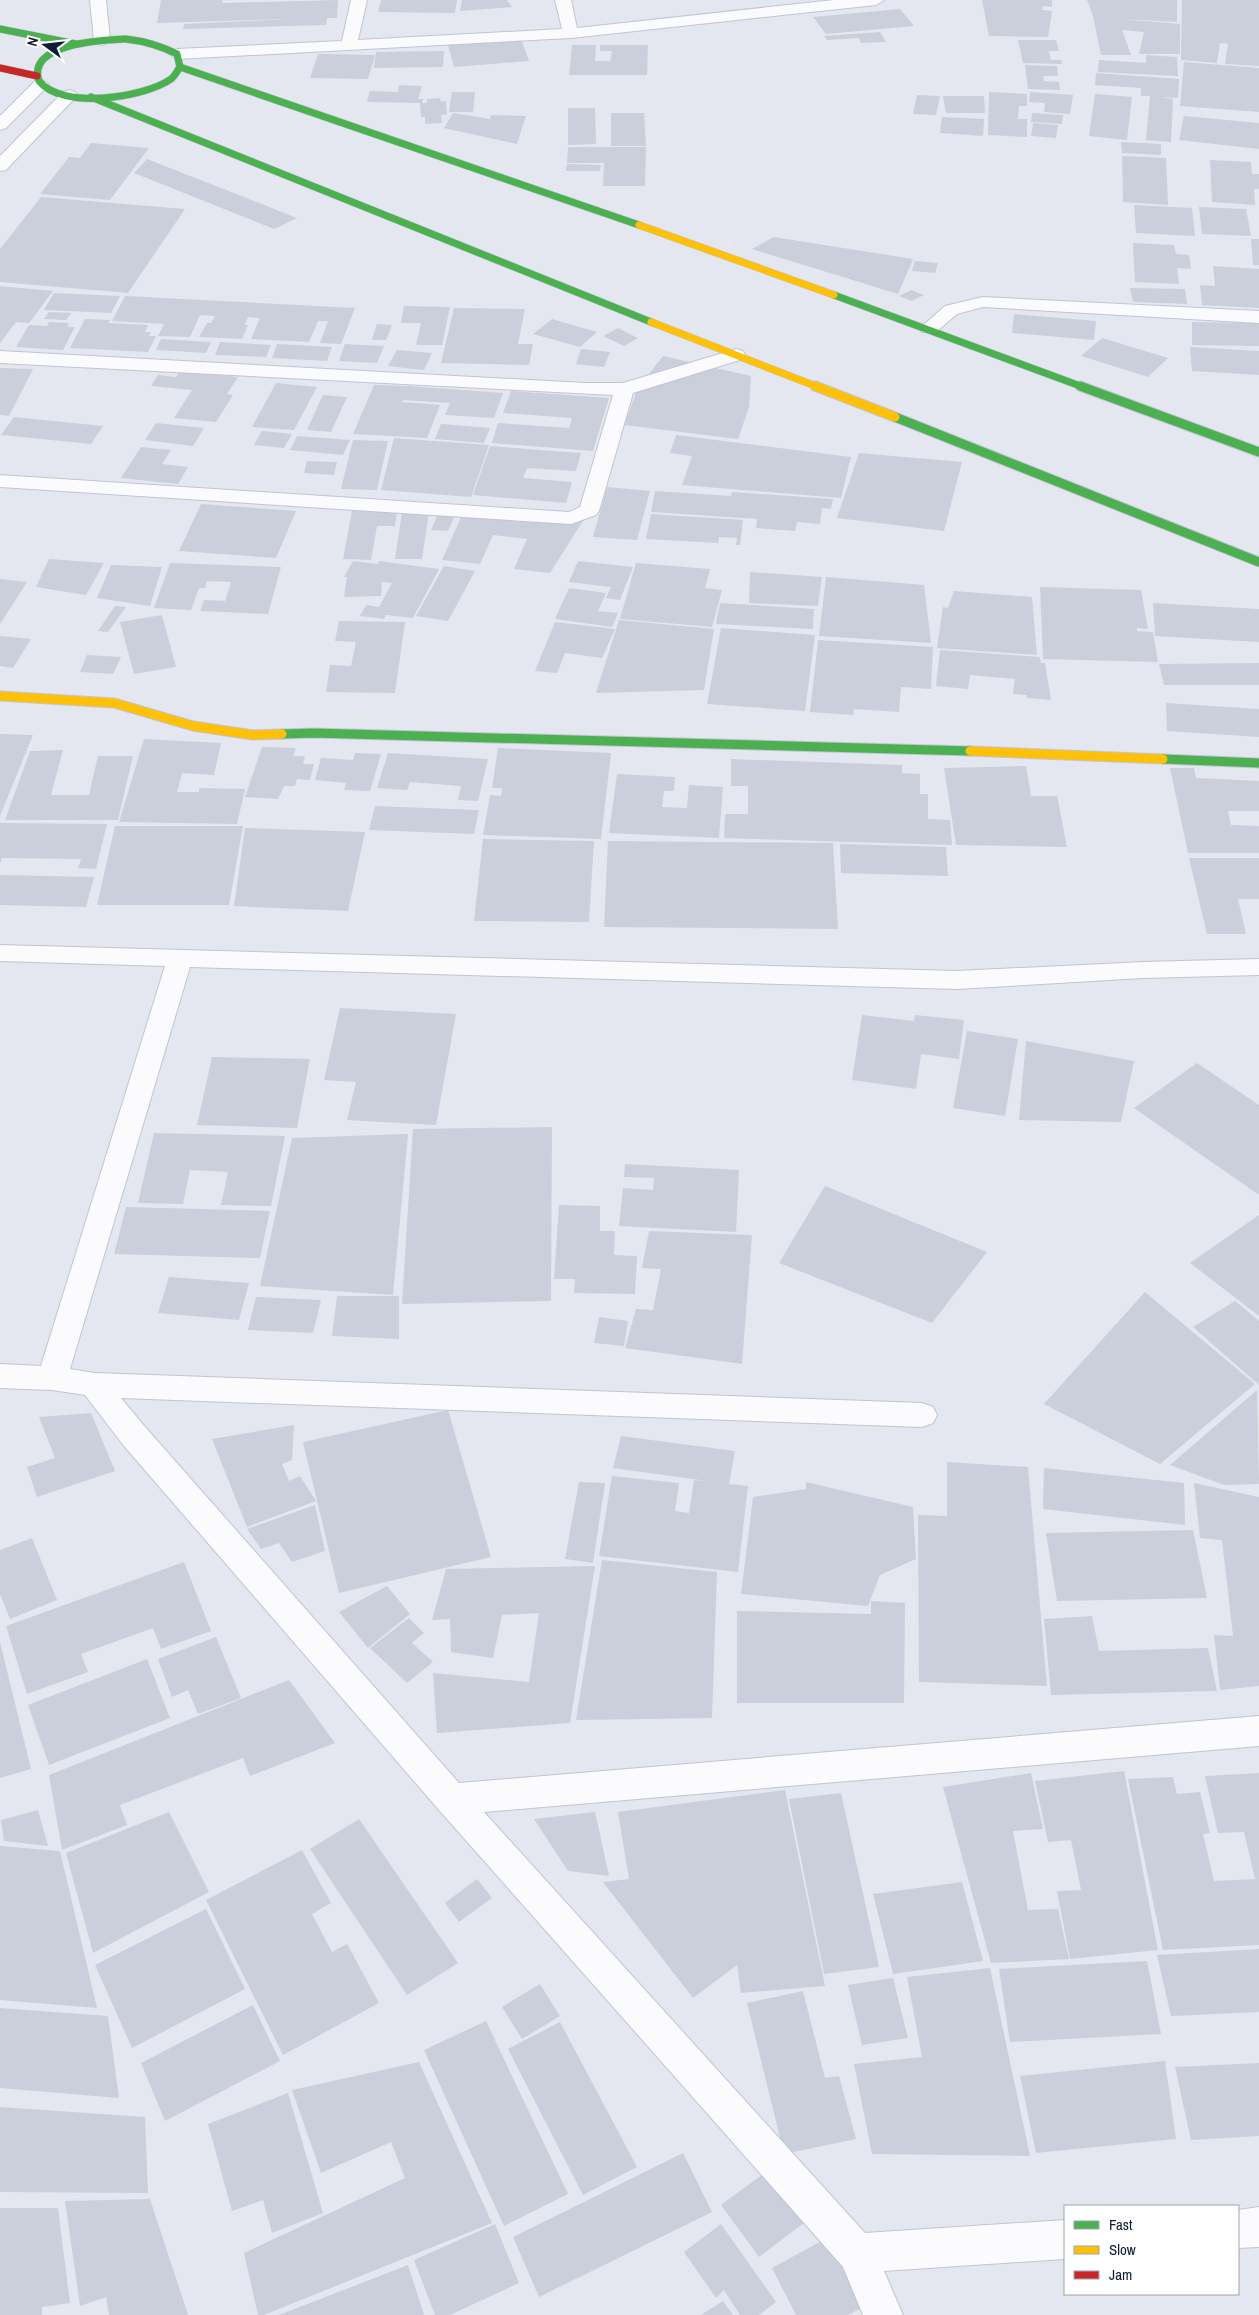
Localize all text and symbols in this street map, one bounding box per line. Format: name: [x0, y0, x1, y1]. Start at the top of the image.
north arrow: [20, 20, 70, 70]
text: N: [23, 35, 42, 48]
legend: [1064, 2205, 1239, 2295]
text: Fast: [1109, 2214, 1133, 2235]
text: Slow: [1109, 2239, 1136, 2260]
text: Jam: [1109, 2264, 1132, 2285]

